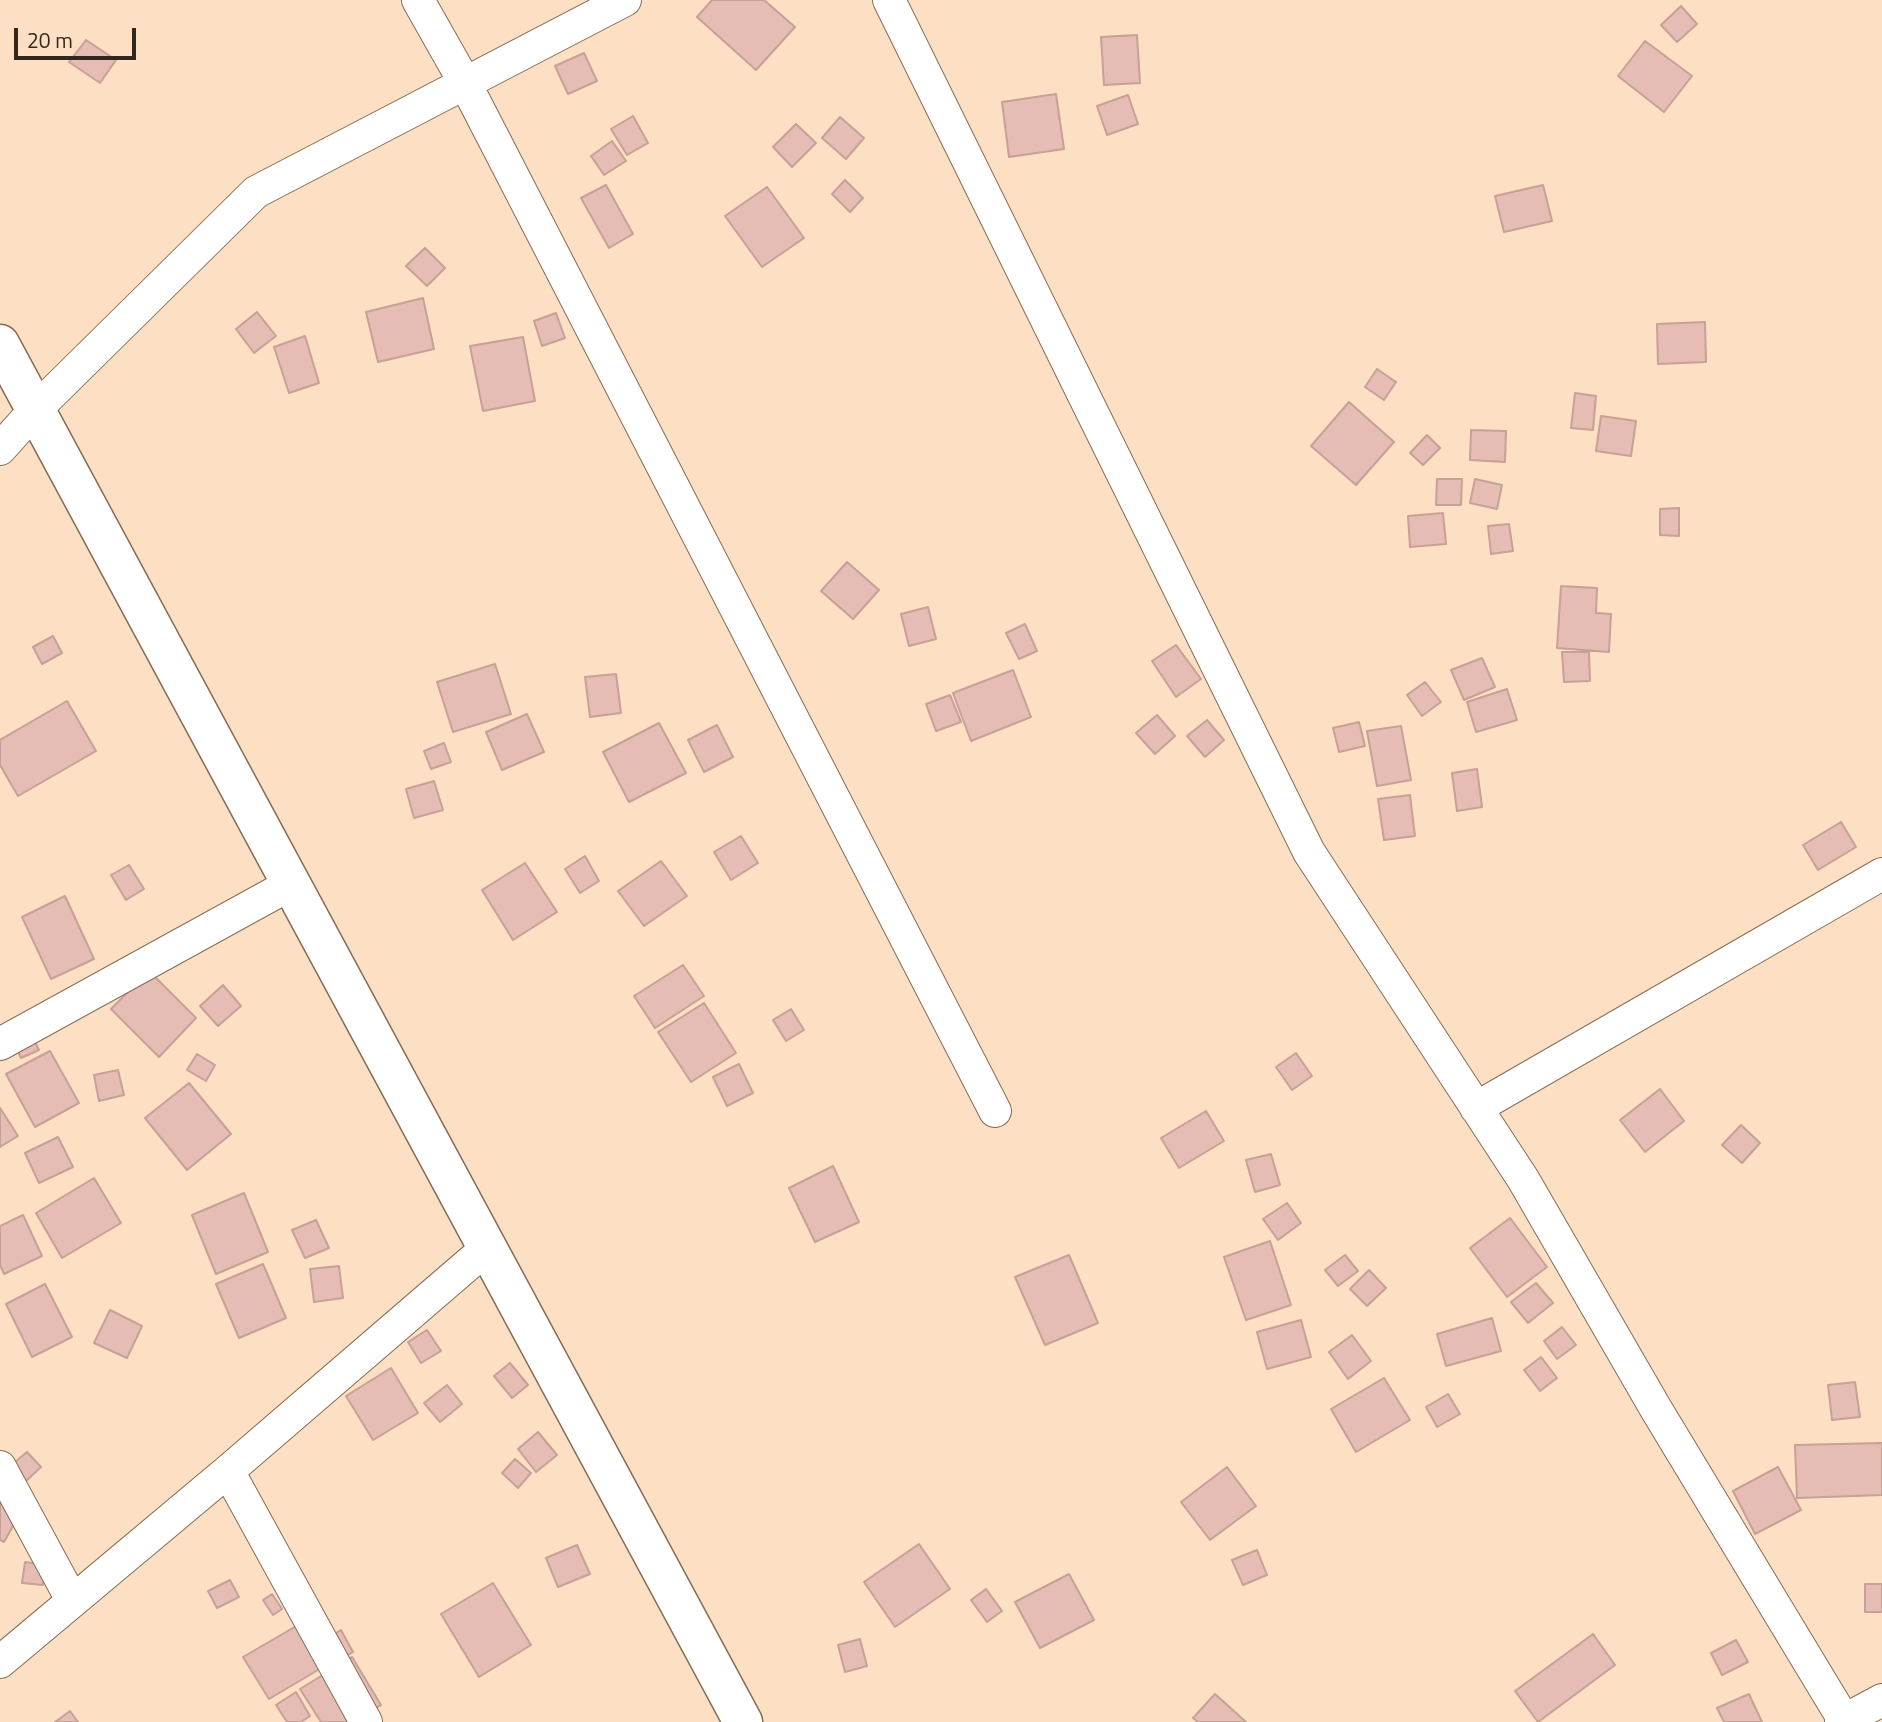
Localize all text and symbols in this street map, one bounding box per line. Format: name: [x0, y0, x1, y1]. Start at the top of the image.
scale bar: [18, 14, 140, 58]
text: 20 m: [27, 24, 73, 56]

